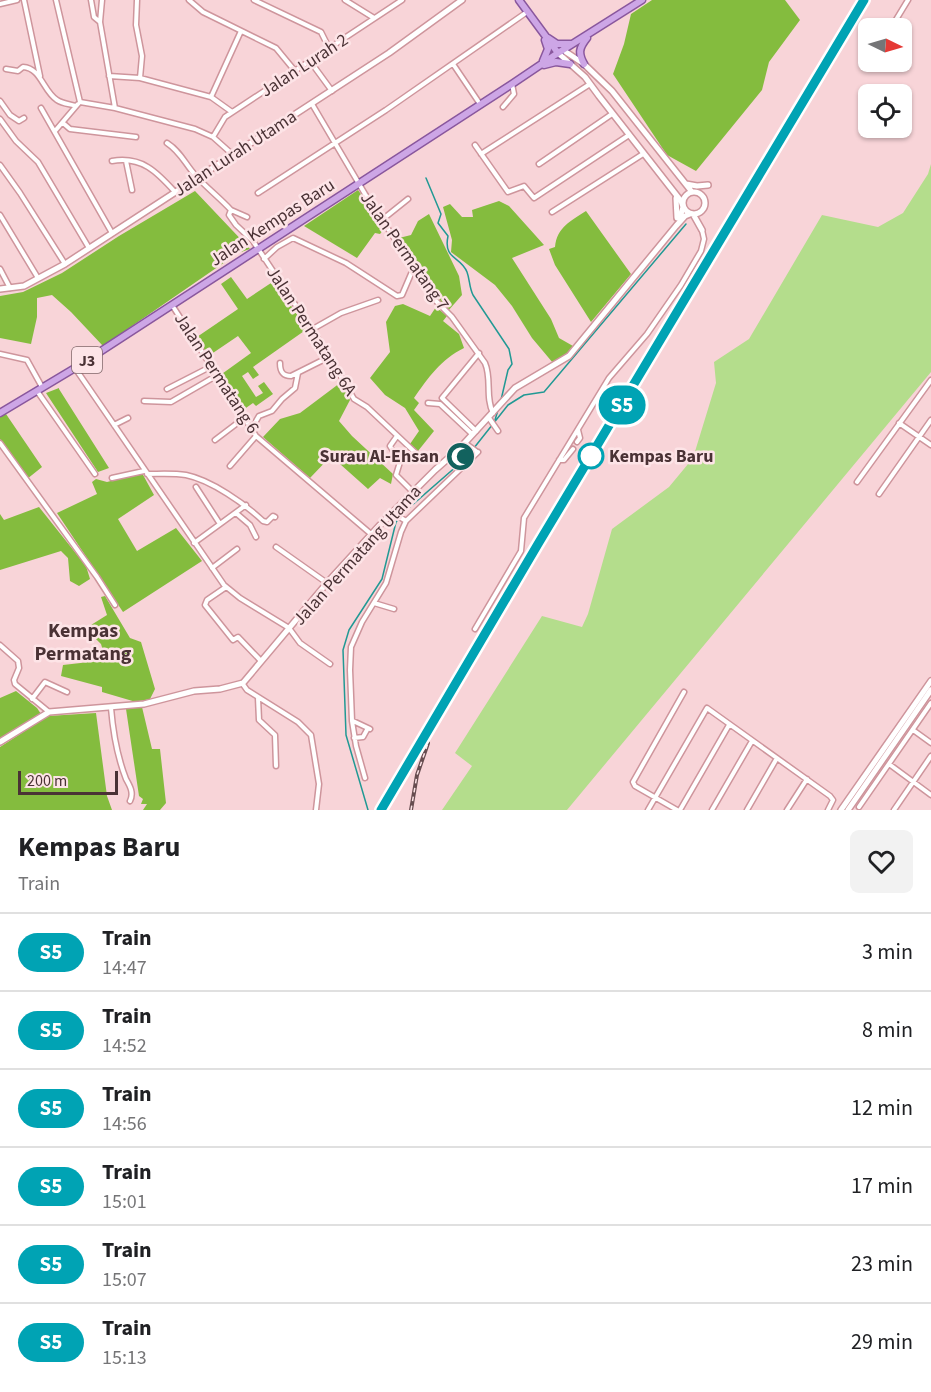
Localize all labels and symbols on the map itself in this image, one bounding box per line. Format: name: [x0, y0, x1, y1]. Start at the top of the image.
north arrow: [858, 18, 912, 72]
street label: Jalan Lurah 2: [255, 28, 353, 103]
street label: Jalan Lurah Utama: [169, 104, 302, 203]
street label: Jalan Kempas Baru: [205, 173, 340, 272]
street label: Jalan Permatang 7: [354, 187, 455, 316]
street label: Jalan Permatang 6A: [260, 262, 363, 401]
street label: Jalan Permatang 6: [168, 308, 265, 439]
road number: J3: [72, 347, 102, 373]
line badge: S5: [595, 386, 649, 424]
mosque icon: Surau Al-Ehsan: [444, 440, 476, 472]
marker: Kempas Baru: [578, 443, 604, 469]
place label: Surau Al-Ehsan: [319, 444, 439, 469]
place label: Kempas Baru: [609, 444, 713, 469]
street label: Jalan Permatang Utama: [287, 480, 427, 631]
district label: Kempas Permatang: [34, 617, 132, 668]
scale bar: [18, 768, 118, 796]

